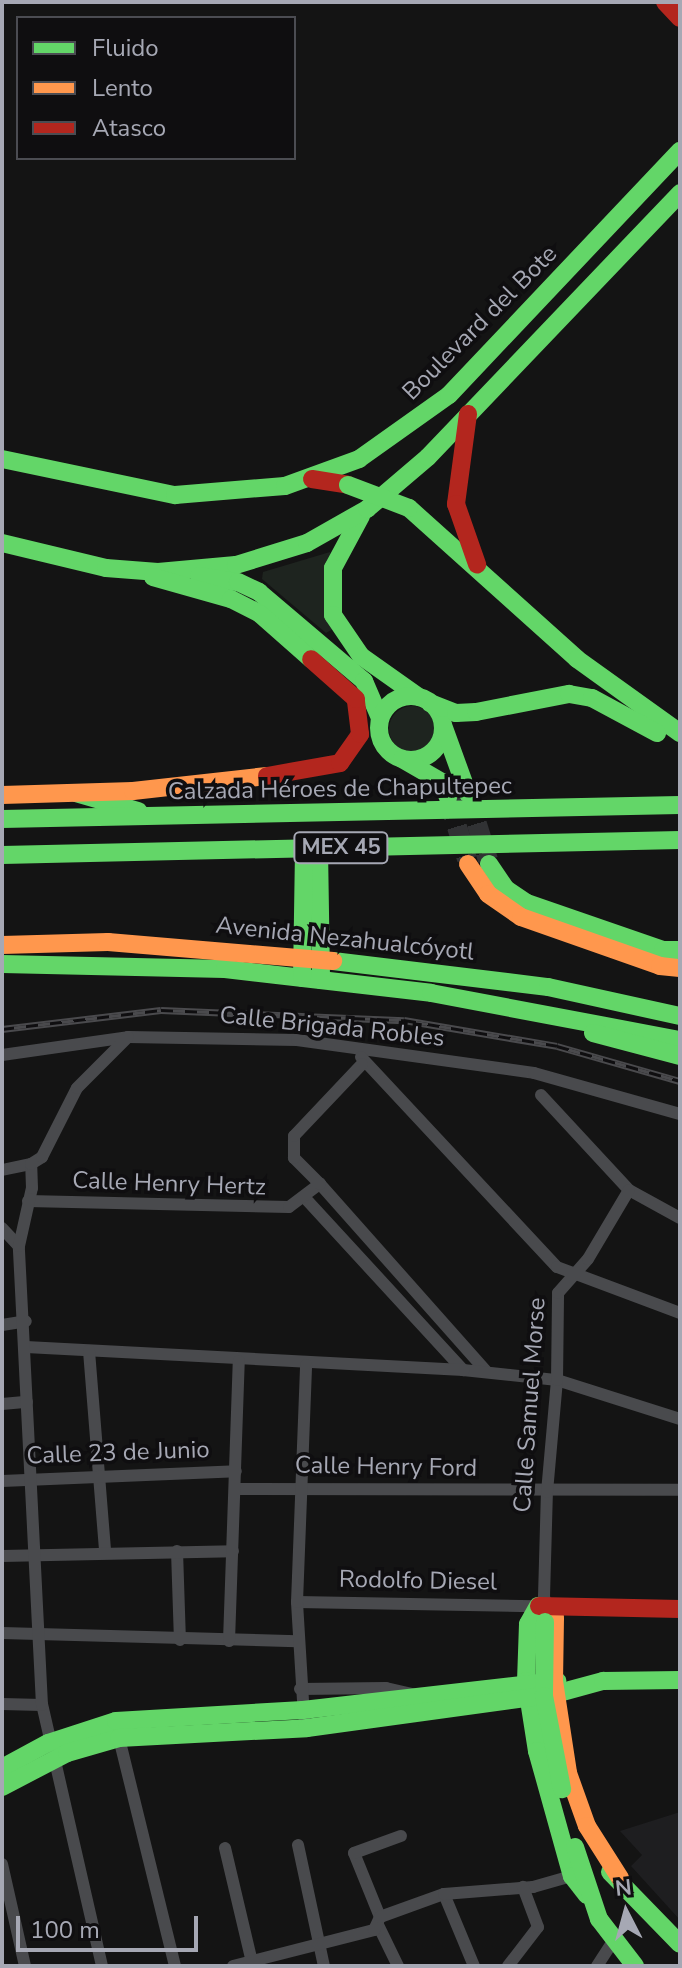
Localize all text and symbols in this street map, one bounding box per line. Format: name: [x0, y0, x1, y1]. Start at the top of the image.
legend: [16, 16, 296, 160]
text: Fluido: [92, 32, 159, 64]
text: Lento: [92, 72, 153, 104]
text: Atasco: [92, 112, 166, 144]
street label: Boulevard del Bote: [397, 240, 563, 406]
street label: Calzada Héroes de Chapultepec: [168, 772, 512, 806]
road number: MEX 45: [293, 830, 389, 866]
street label: Avenida Nezahualcóyotl: [214, 911, 476, 967]
street label: Calle Brigada Robles: [218, 1001, 446, 1053]
street label: Calle Henry Hertz: [72, 1166, 266, 1202]
street label: Calle Samuel Morse: [508, 1296, 552, 1514]
street label: Calle 23 de Junio: [26, 1435, 210, 1471]
street label: Calle Henry Ford: [295, 1451, 477, 1483]
street label: Rodolfo Diesel: [339, 1565, 497, 1597]
north arrow: [586, 1872, 666, 1952]
text: N: [614, 1872, 633, 1904]
scale bar: [20, 1900, 202, 1950]
text: 100 m: [30, 1914, 100, 1946]

